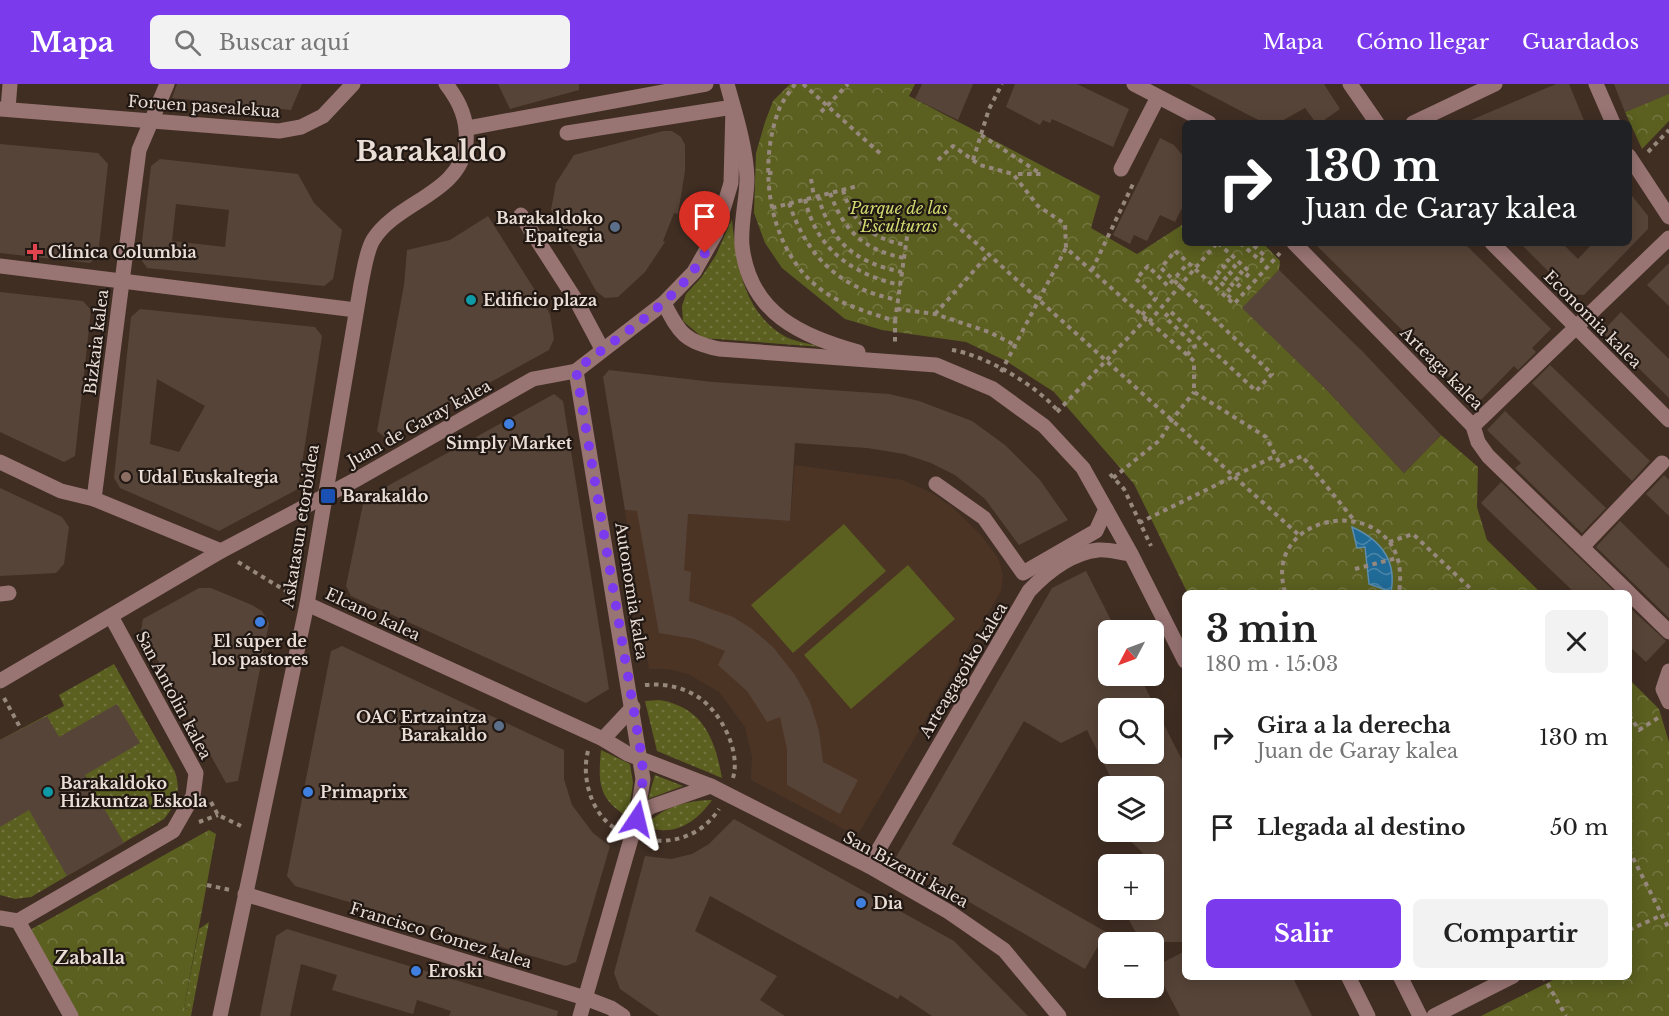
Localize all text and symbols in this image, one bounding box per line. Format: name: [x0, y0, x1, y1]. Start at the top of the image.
search box: [150, 15, 570, 69]
text: Mapa: [30, 25, 114, 60]
icon: search: [171, 26, 204, 59]
text: Buscar aquí: [219, 29, 349, 56]
text: Mapa: [1263, 29, 1323, 55]
text: Cómo llegar: [1356, 29, 1489, 55]
text: Guardados: [1522, 29, 1639, 55]
street label: Foruen pasealekua: [127, 91, 281, 121]
district label: Barakaldo: [356, 134, 506, 169]
text: 130 m: [1305, 140, 1439, 192]
icon: right: [1206, 144, 1284, 222]
pin: [679, 191, 730, 253]
text: Juan de Garay kalea: [1305, 192, 1577, 225]
park label: Parque de las Esculturas: [849, 198, 948, 236]
icon: arrive: [688, 200, 721, 233]
place label: Barakaldoko Epaitegia: [496, 208, 603, 246]
marker: Barakaldoko Epaitegia: [608, 220, 622, 234]
place label: Clínica Columbia: [48, 242, 197, 262]
marker: Clínica Columbia: [26, 243, 44, 261]
street label: Economia kalea: [1540, 266, 1646, 372]
street label: Bizkaia kalea: [80, 288, 112, 396]
place label: Edificio plaza: [483, 290, 597, 310]
marker: Edificio plaza: [464, 293, 478, 307]
street label: Arteaga kalea: [1396, 322, 1488, 414]
street label: Juan de Garay kalea: [342, 375, 494, 472]
marker: Simply Market: [502, 417, 516, 431]
place label: Simply Market: [446, 433, 573, 453]
street label: Askatasun etorbidea: [277, 443, 323, 610]
place label: Udal Euskaltegia: [138, 467, 279, 487]
marker: Udal Euskaltegia: [119, 470, 133, 484]
place label: Barakaldo: [342, 486, 428, 506]
marker: Barakaldo: [319, 487, 337, 505]
street label: Autonomia kalea: [611, 520, 653, 661]
street label: Elcano kalea: [322, 583, 424, 645]
street label: Arteagagoiko kalea: [914, 599, 1011, 742]
text: 3 min: [1206, 607, 1318, 652]
button: close: [1545, 610, 1608, 673]
marker: El súper de los pastores: [253, 615, 267, 629]
north arrow: [1098, 620, 1164, 686]
map controls: [1098, 620, 1164, 998]
street label: San Antolin kalea: [132, 627, 216, 763]
place label: El súper de los pastores: [211, 631, 309, 669]
text: 180 m · 15:03: [1206, 652, 1338, 676]
button: search: [1098, 698, 1164, 764]
place label: OAC Ertzaintza Barakaldo: [356, 707, 487, 745]
text: Gira a la derecha: [1257, 712, 1451, 739]
marker: OAC Ertzaintza Barakaldo: [492, 719, 506, 733]
icon: right: [1206, 721, 1239, 754]
text: 130 m: [1539, 724, 1608, 751]
text: Juan de Garay kalea: [1257, 739, 1458, 763]
place label: Barakaldoko Hizkuntza Eskola: [60, 773, 208, 811]
button: layers: [1098, 776, 1164, 842]
place label: Primaprix: [320, 782, 408, 802]
marker: Barakaldoko Hizkuntza Eskola: [41, 785, 55, 799]
marker: Primaprix: [301, 785, 315, 799]
position arrow: [605, 787, 669, 851]
icon: arrive: [1206, 811, 1239, 844]
text: Llegada al destino: [1257, 814, 1466, 841]
text: 50 m: [1550, 814, 1608, 841]
street label: San Bizenti kalea: [840, 826, 972, 912]
button: +: [1098, 854, 1164, 920]
place label: Dia: [873, 893, 903, 913]
marker: Dia: [854, 896, 868, 910]
street label: Francisco Gomez kalea: [348, 898, 535, 972]
button: Salir: [1206, 899, 1401, 968]
button: Compartir: [1413, 899, 1608, 968]
button: −: [1098, 932, 1164, 998]
district label: Zaballa: [55, 947, 126, 969]
place label: Eroski: [428, 961, 483, 981]
marker: Eroski: [409, 964, 423, 978]

